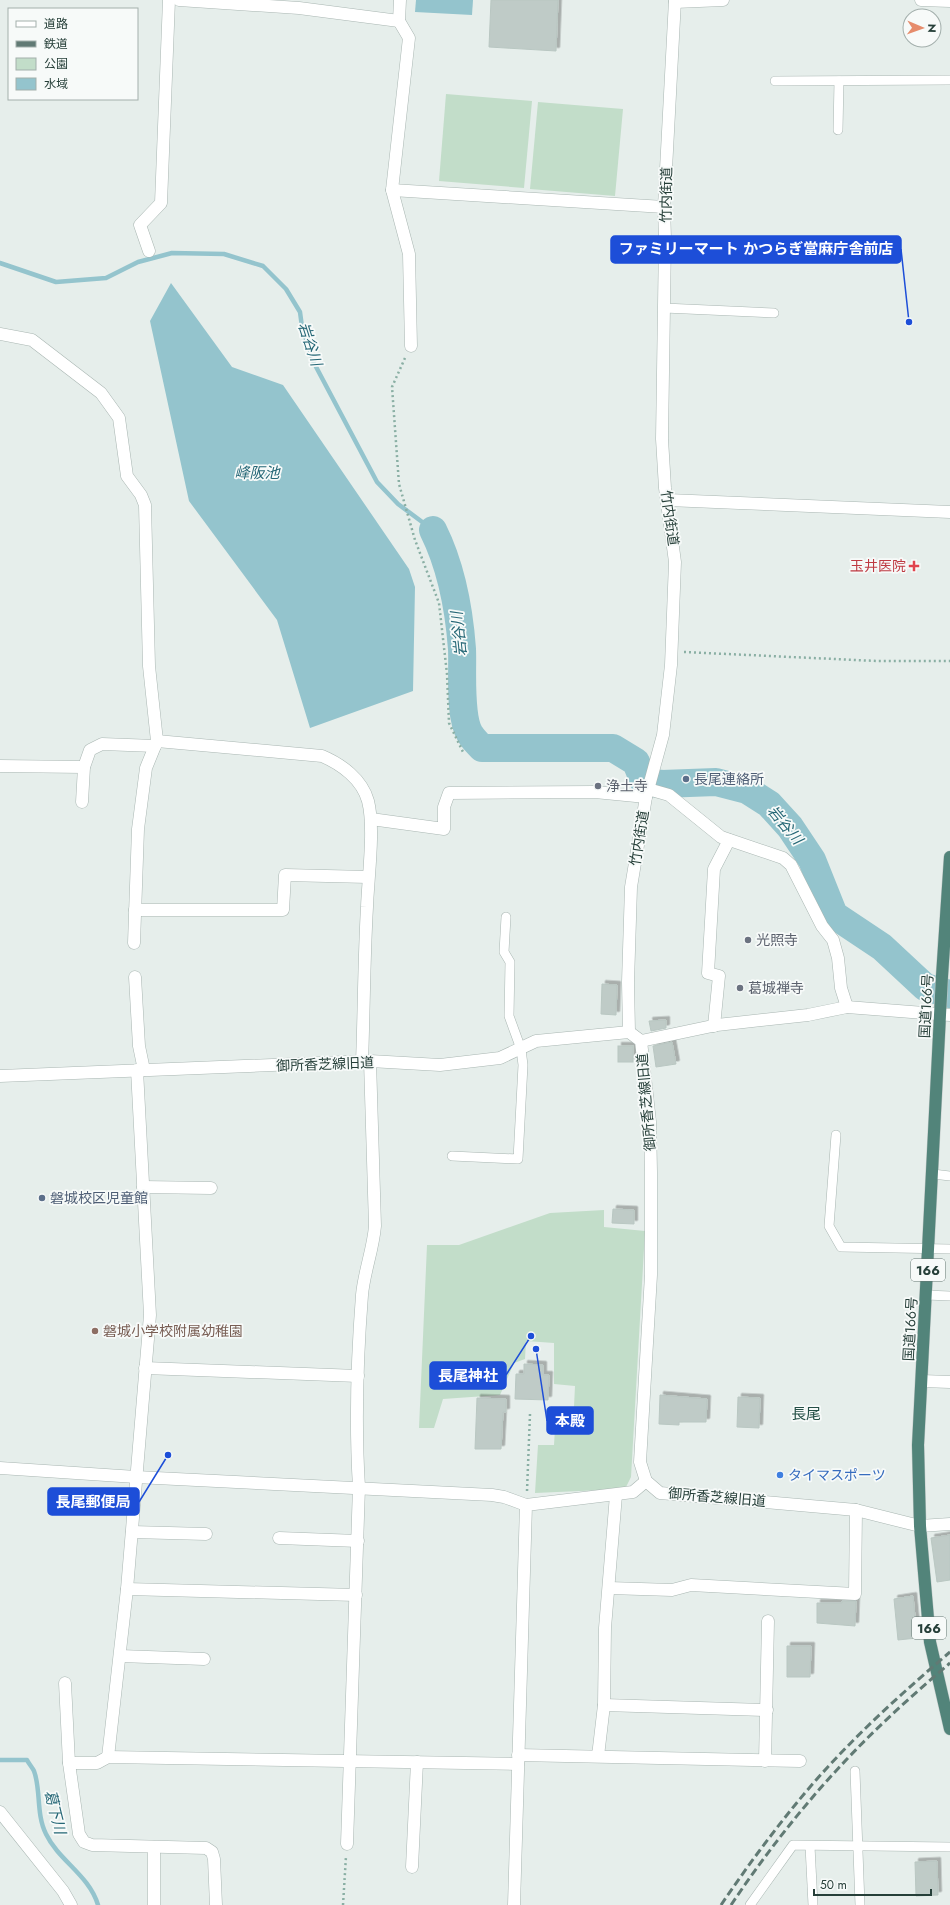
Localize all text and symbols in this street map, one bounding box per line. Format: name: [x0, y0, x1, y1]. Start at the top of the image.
legend: [8, 8, 138, 100]
north arrow: [902, 8, 942, 48]
text: 道路: [44, 15, 68, 33]
text: N: [924, 24, 940, 33]
text: 鉄道: [44, 35, 68, 53]
text: 公園: [44, 55, 68, 73]
text: 水域: [44, 75, 68, 93]
street label: 竹内街道: [656, 167, 676, 223]
callout: ファミリーマート かつらぎ當麻庁舎前店: [611, 236, 901, 263]
text: ファミリーマート かつらぎ當麻庁舎前店: [619, 238, 893, 260]
water label: 岩谷川: [293, 319, 328, 371]
water label: 峰阪池: [234, 462, 281, 484]
street label: 竹内街道: [656, 489, 684, 547]
place label: 玉井医院: [850, 556, 906, 576]
marker: 玉井医院: [909, 561, 919, 571]
water label: 岩谷川: [446, 608, 472, 658]
place label: 長尾連絡所: [694, 769, 764, 789]
marker: 長尾連絡所: [681, 774, 691, 784]
place label: 浄土寺: [606, 776, 648, 796]
marker: 浄土寺: [593, 781, 603, 791]
water label: 岩谷川: [762, 801, 809, 851]
street label: 竹内街道: [625, 809, 653, 867]
place label: 光照寺: [756, 930, 798, 950]
marker: 光照寺: [743, 935, 753, 945]
street label: 国道166号: [914, 973, 938, 1039]
place label: 葛城禅寺: [748, 978, 804, 998]
marker: 葛城禅寺: [735, 983, 745, 993]
street label: 御所香芝線旧道: [276, 1052, 374, 1076]
street label: 御所香芝線旧道: [632, 1052, 660, 1152]
place label: 磐城校区児童館: [50, 1188, 148, 1208]
marker: 磐城校区児童館: [37, 1193, 47, 1203]
road number: 166: [911, 1259, 945, 1281]
street label: 国道166号: [898, 1296, 922, 1362]
place label: 磐城小学校附属幼稚園: [103, 1321, 243, 1341]
marker: 磐城小学校附属幼稚園: [90, 1326, 100, 1336]
callout: 長尾神社: [430, 1362, 506, 1389]
text: 長尾神社: [438, 1365, 498, 1387]
district label: 長尾: [791, 1403, 821, 1425]
callout: 本殿: [547, 1407, 593, 1434]
text: 本殿: [555, 1410, 585, 1432]
place label: タイマスポーツ: [788, 1465, 886, 1485]
marker: タイマスポーツ: [775, 1470, 785, 1480]
street label: 御所香芝線旧道: [667, 1483, 767, 1511]
callout: 長尾郵便局: [48, 1488, 139, 1515]
text: 長尾郵便局: [55, 1491, 131, 1513]
road number: 166: [912, 1617, 946, 1639]
water label: 葛下川: [39, 1787, 72, 1838]
scale bar: [814, 1871, 931, 1897]
text: 50 m: [820, 1876, 847, 1894]

